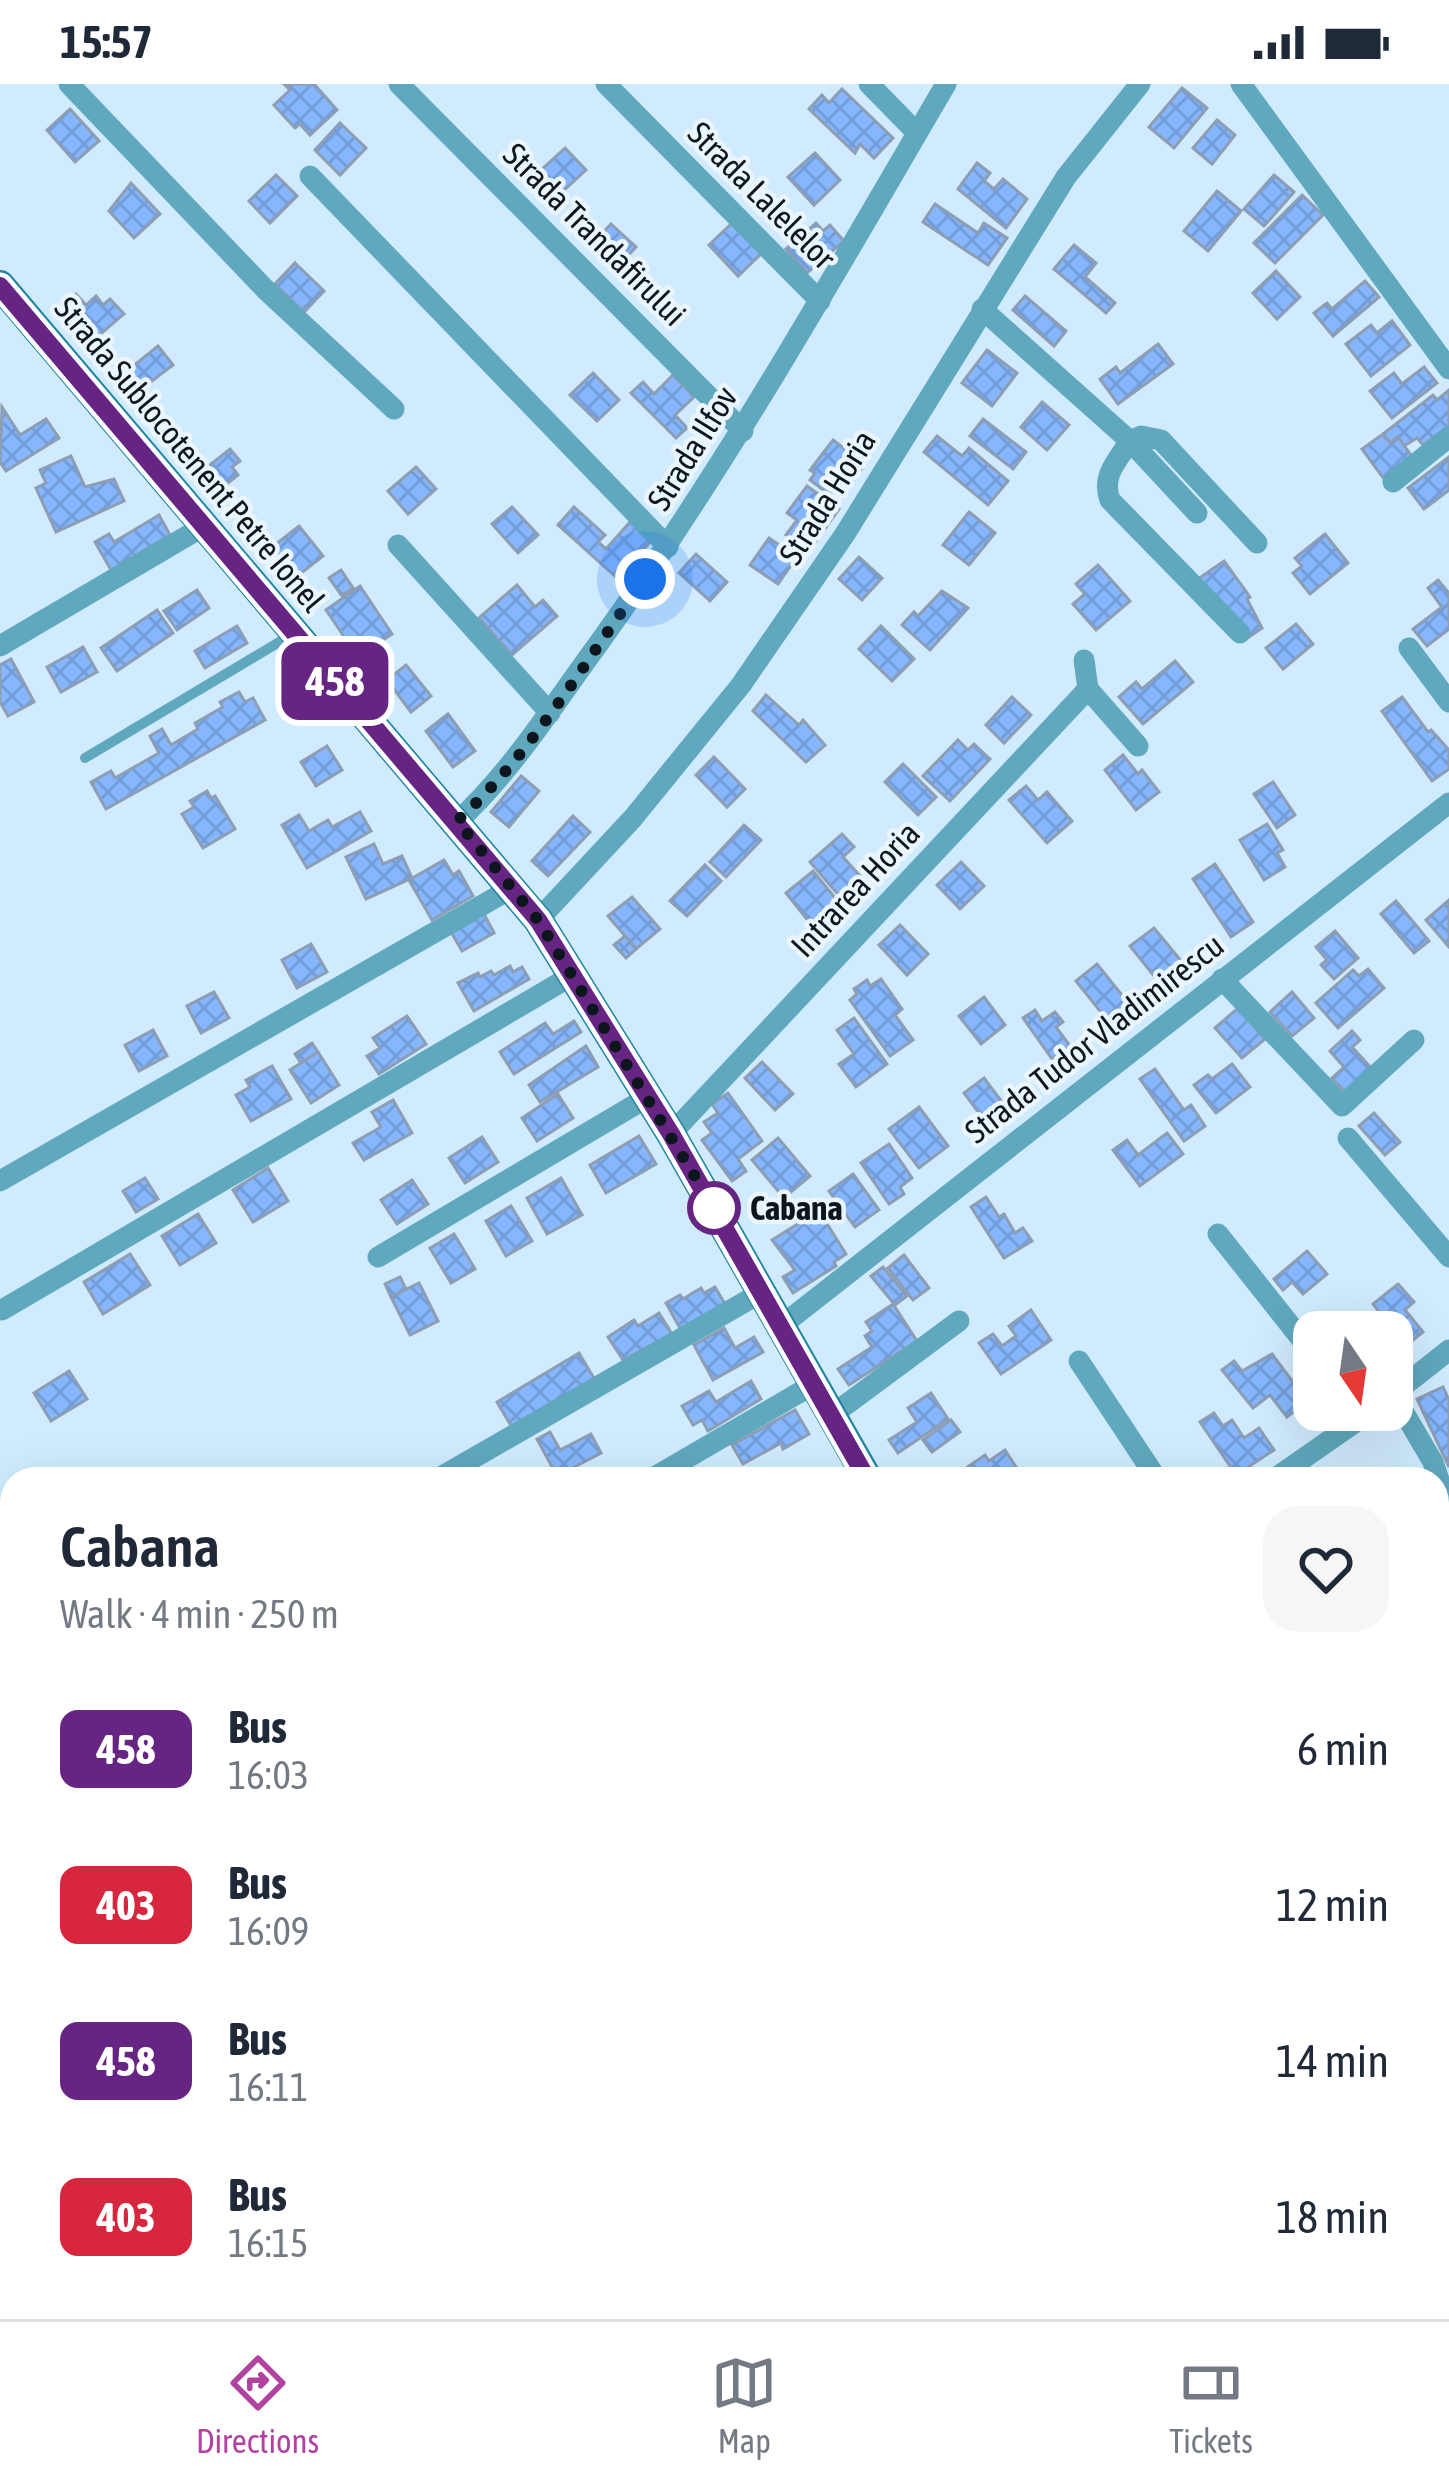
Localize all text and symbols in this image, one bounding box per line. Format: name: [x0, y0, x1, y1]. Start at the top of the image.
text: 15:57: [60, 16, 153, 68]
street label: Strada Lalelelor: [681, 114, 844, 277]
street label: Strada Trandafirului: [496, 135, 694, 333]
street label: Strada Sublocotenent Petre Ionel: [47, 289, 333, 619]
street label: Strada Ilfov: [639, 379, 745, 517]
street label: Strada Horia: [771, 423, 883, 571]
your location: [615, 549, 675, 609]
line badge: 458: [266, 642, 404, 720]
text: 458: [305, 657, 365, 705]
street label: Intrarea Horia: [783, 814, 927, 964]
street label: Strada Tudor Vladimirescu: [957, 925, 1231, 1151]
marker: Cabana: [689, 1183, 739, 1233]
place label: Cabana: [750, 1189, 843, 1227]
north arrow: [1293, 1311, 1413, 1431]
map controls: [1293, 1311, 1413, 1431]
button: heart: [1263, 1506, 1389, 1632]
text: Cabana: [60, 1514, 220, 1579]
text: Walk · 4 min · 250 m: [60, 1592, 339, 1636]
text: Bus: [228, 1701, 287, 1753]
text: 6 min: [1297, 1723, 1389, 1775]
text: 458: [96, 1725, 156, 1773]
text: 16:03: [228, 1753, 309, 1797]
text: Bus: [228, 1857, 287, 1909]
text: 12 min: [1276, 1879, 1389, 1931]
text: 403: [96, 1881, 156, 1929]
text: 16:09: [228, 1909, 309, 1953]
text: Bus: [228, 2013, 287, 2065]
text: 14 min: [1276, 2035, 1389, 2087]
text: 458: [96, 2037, 156, 2085]
text: 16:11: [228, 2065, 308, 2109]
text: Bus: [228, 2169, 287, 2221]
text: 18 min: [1276, 2191, 1389, 2243]
text: 403: [96, 2193, 156, 2241]
text: 16:15: [228, 2221, 308, 2265]
tab: Directions: [196, 2350, 319, 2460]
tab: Map: [711, 2350, 777, 2460]
tab: Tickets: [1169, 2350, 1253, 2460]

